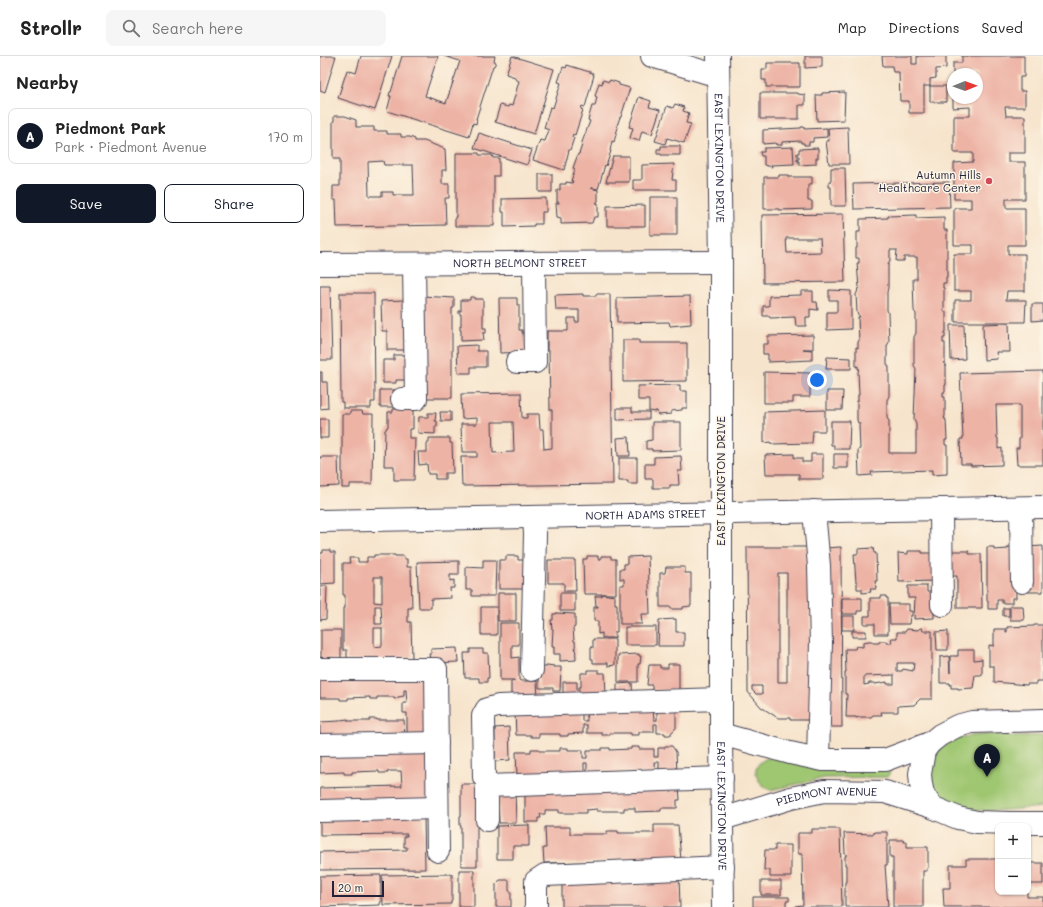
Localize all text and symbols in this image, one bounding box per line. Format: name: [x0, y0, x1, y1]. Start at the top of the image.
search box: [106, 10, 386, 46]
text: Strollr: [20, 15, 82, 40]
icon: search: [120, 17, 142, 39]
text: Search here: [152, 18, 243, 38]
text: Map: [838, 18, 866, 37]
text: Directions: [888, 18, 959, 37]
text: Saved: [981, 18, 1023, 37]
north arrow: [947, 68, 983, 104]
text: Nearby: [16, 71, 78, 93]
street label: EAST LEXINGTON DRIVE: [712, 93, 728, 223]
text: Piedmont Park: [55, 118, 166, 138]
text: A: [25, 128, 35, 145]
text: 170 m: [267, 128, 303, 145]
text: Park · Piedmont Avenue: [55, 138, 207, 155]
place label: Autumn Hills Healthcare Center: [879, 167, 981, 195]
marker: Autumn Hills Healthcare Center: [984, 176, 994, 186]
button: Save: [16, 184, 156, 223]
button: Share: [164, 184, 304, 223]
street label: NORTH BELMONT STREET: [453, 255, 587, 270]
your location: [807, 370, 827, 390]
street label: EAST LEXINGTON DRIVE: [713, 416, 728, 546]
street label: NORTH ADAMS STREET: [585, 506, 707, 523]
street label: EAST LEXINGTON DRIVE: [714, 741, 731, 871]
pin: A: [974, 744, 1000, 777]
street label: PIEDMONT AVENUE: [774, 783, 877, 809]
map controls: [995, 823, 1031, 895]
button: +: [995, 823, 1031, 859]
button: −: [995, 859, 1031, 895]
scale bar: [332, 879, 384, 898]
text: 20 m: [338, 880, 363, 895]

